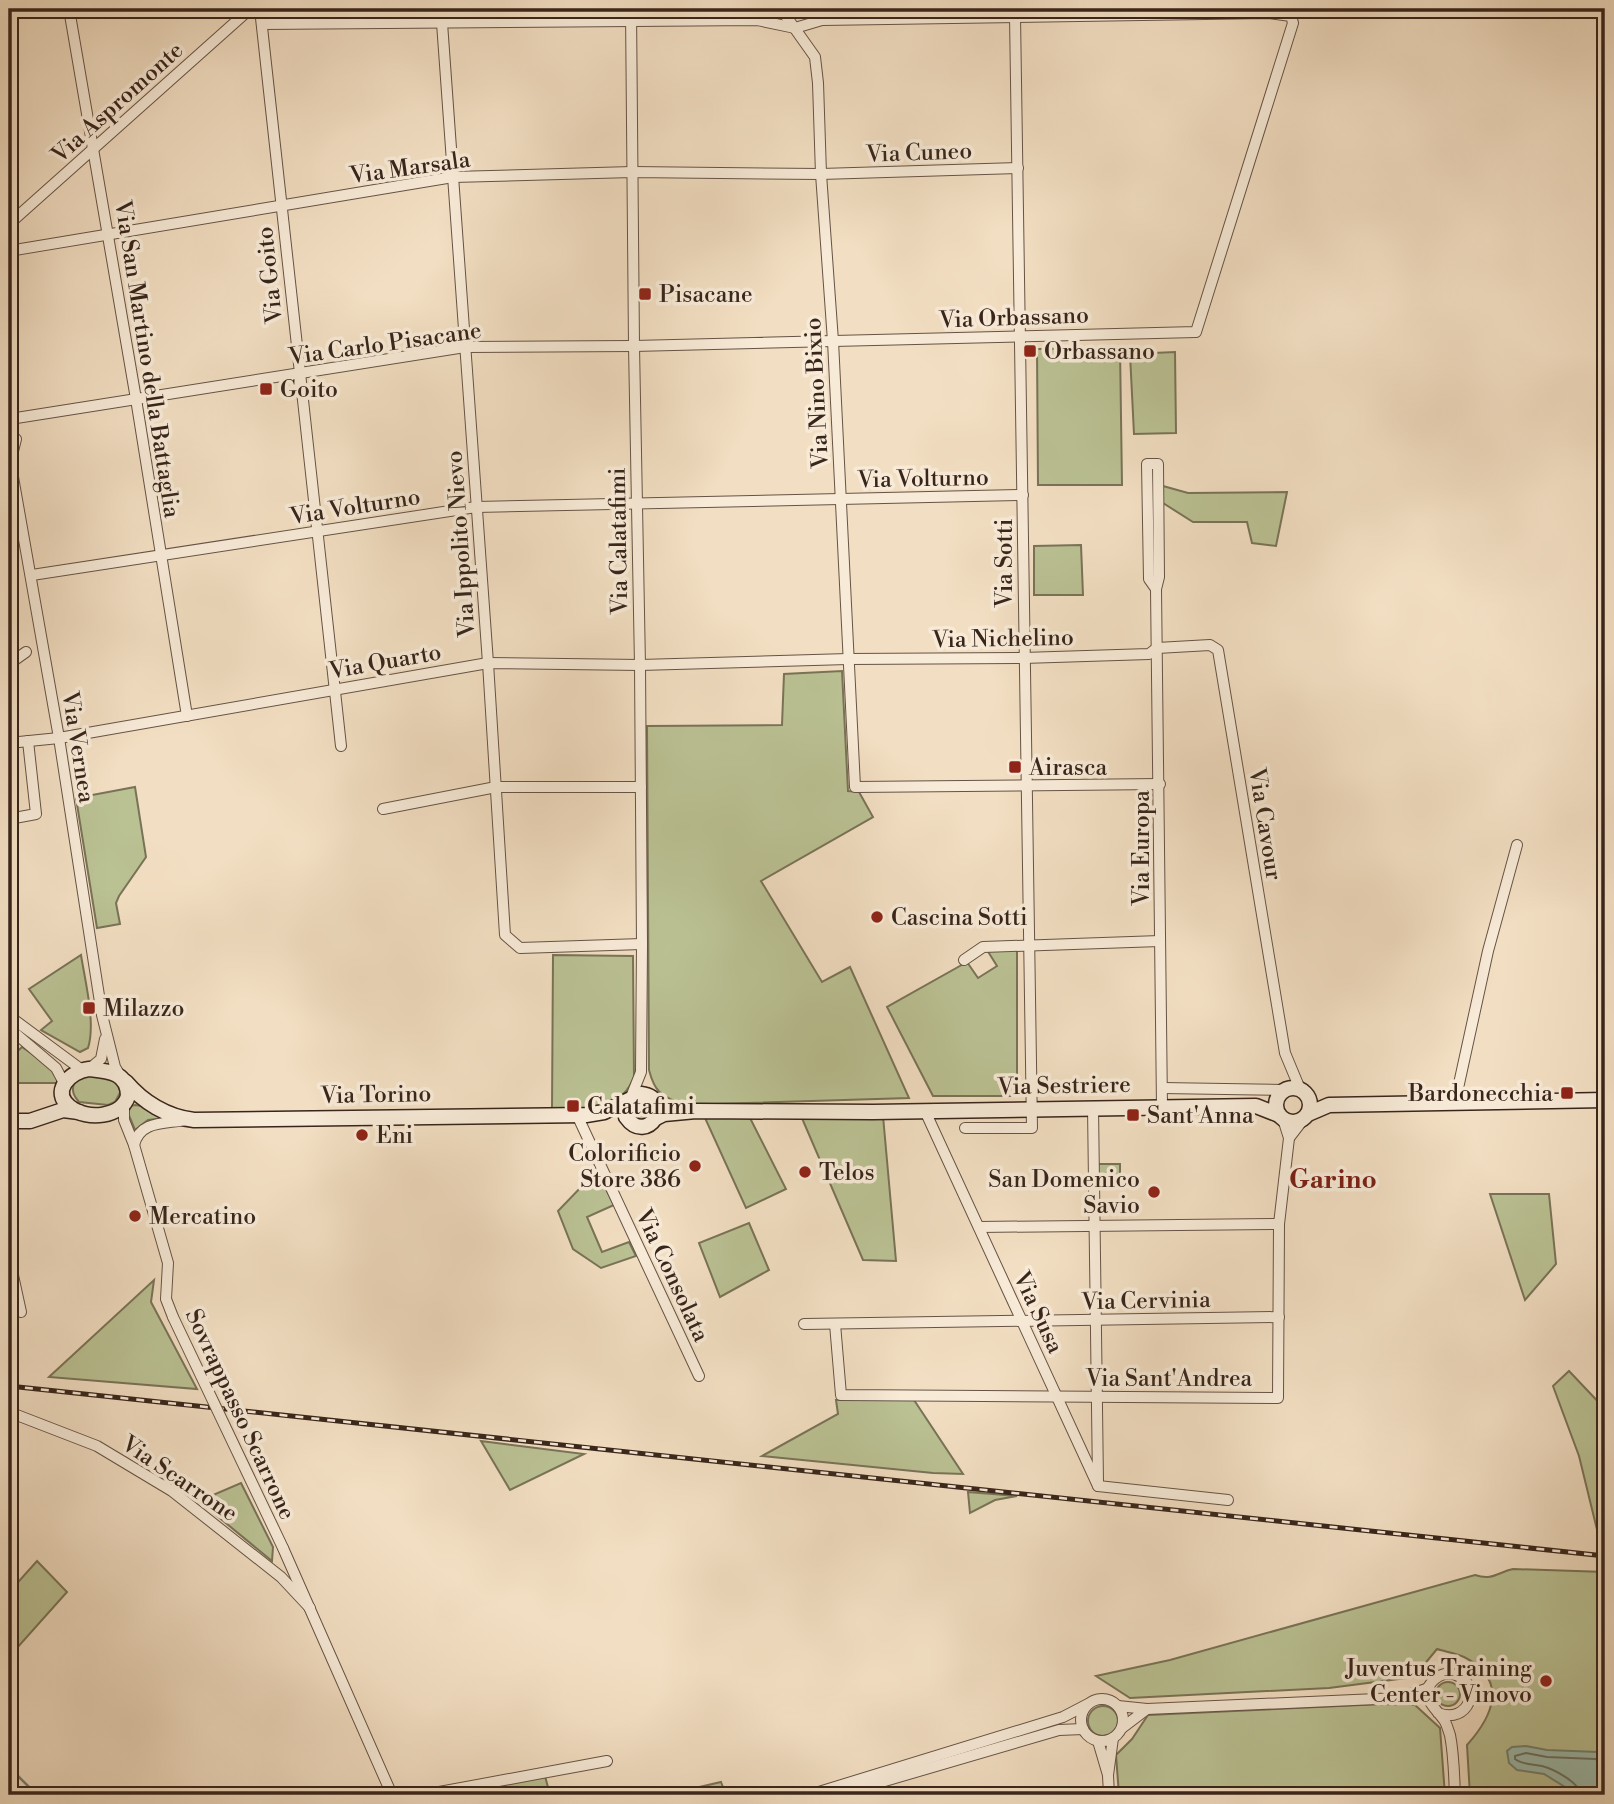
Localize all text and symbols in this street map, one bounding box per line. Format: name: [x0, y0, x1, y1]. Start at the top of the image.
street label: Via Aspromonte: [45, 36, 189, 170]
street label: Via Cuneo: [864, 137, 973, 169]
street label: Via Marsala: [347, 146, 472, 190]
street label: Via San Martino della Battaglia: [108, 198, 186, 520]
street label: Via Goito: [251, 225, 289, 326]
place label: Pisacane: [659, 281, 753, 309]
marker: Pisacane: [637, 286, 653, 302]
street label: Via Orbassano: [938, 301, 1089, 335]
street label: Via Carlo Pisacane: [286, 317, 483, 372]
street label: Via Nino Bixio: [799, 317, 835, 470]
place label: Orbassano: [1044, 338, 1155, 366]
marker: Orbassano: [1022, 343, 1038, 359]
place label: Goito: [280, 376, 338, 404]
marker: Goito: [258, 381, 274, 397]
street label: Via Ippolito Nievo: [441, 450, 482, 639]
street label: Via Volturno: [856, 464, 989, 494]
street label: Via Calatafimi: [604, 467, 634, 616]
street label: Via Volturno: [287, 483, 422, 531]
street label: Via Sotti: [991, 519, 1019, 608]
street label: Via Nichelino: [931, 624, 1074, 654]
street label: Via Quarto: [326, 638, 443, 686]
street label: Via Vernea: [55, 688, 101, 805]
place label: Airasca: [1028, 754, 1108, 782]
marker: Airasca: [1007, 759, 1023, 775]
street label: Via Cavour: [1242, 765, 1288, 882]
street label: Via Europa: [1128, 790, 1156, 907]
place label: Cascina Sotti: [891, 904, 1028, 932]
marker: Cascina Sotti: [869, 909, 885, 925]
place label: Milazzo: [103, 995, 184, 1023]
marker: Milazzo: [81, 1000, 97, 1016]
street label: Via Sestriere: [996, 1071, 1131, 1101]
street label: Via Torino: [319, 1080, 432, 1110]
place label: Bardonecchia: [1407, 1080, 1553, 1108]
marker: Bardonecchia: [1559, 1085, 1575, 1101]
place label: Calatafimi: [587, 1093, 695, 1121]
marker: Calatafimi: [565, 1098, 581, 1114]
place label: Sant'Anna: [1147, 1102, 1254, 1130]
marker: Sant'Anna: [1125, 1107, 1141, 1123]
place label: Eni: [376, 1122, 413, 1150]
marker: Eni: [354, 1127, 370, 1143]
place label: Colorificio Store 386: [568, 1140, 681, 1194]
marker: Colorificio Store 386: [687, 1158, 703, 1174]
place label: Telos: [819, 1159, 875, 1187]
marker: Telos: [797, 1164, 813, 1180]
district label: Garino: [1289, 1164, 1377, 1196]
place label: San Domenico Savio: [988, 1166, 1140, 1220]
marker: San Domenico Savio: [1146, 1184, 1162, 1200]
place label: Mercatino: [149, 1203, 256, 1231]
street label: Via Consolata: [629, 1204, 715, 1347]
marker: Mercatino: [127, 1208, 143, 1224]
street label: Via Susa: [1007, 1266, 1069, 1358]
street label: Via Cervinia: [1080, 1286, 1211, 1316]
street label: Sovrappasso Scarrone: [179, 1305, 301, 1524]
street label: Via Sant'Andrea: [1085, 1365, 1253, 1393]
street label: Via Scarrone: [115, 1429, 243, 1528]
place label: Juventus Training Center - Vinovo: [1344, 1655, 1532, 1709]
marker: Juventus Training Center - Vinovo: [1538, 1673, 1554, 1689]

